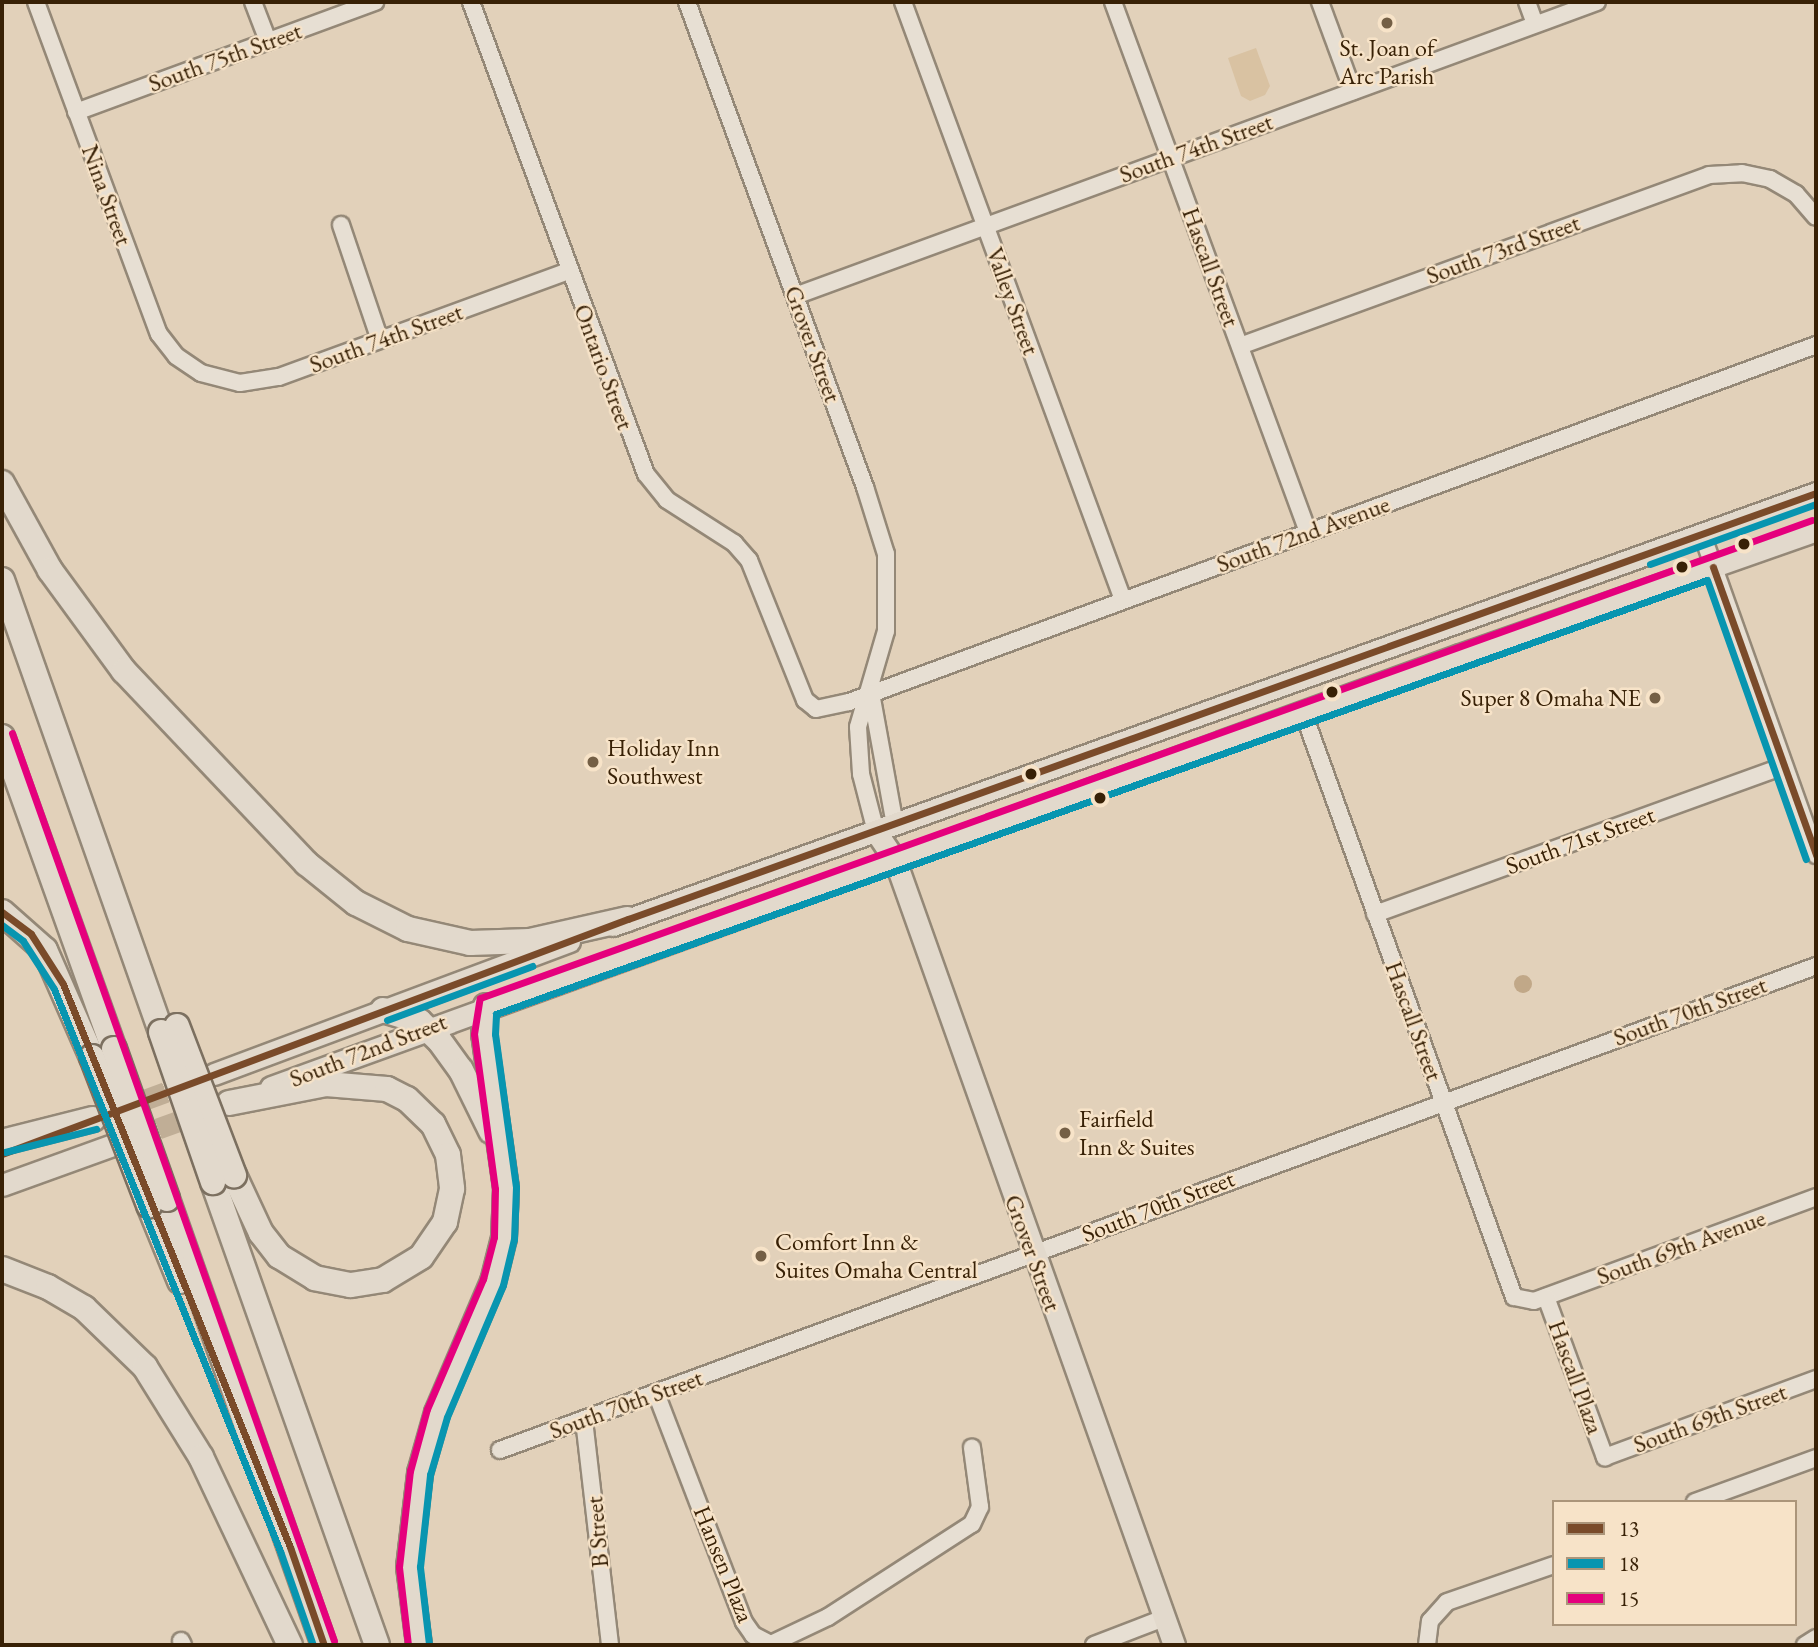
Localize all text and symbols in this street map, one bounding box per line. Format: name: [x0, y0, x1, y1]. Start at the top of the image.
marker: St. Joan of Arc Parish: [1379, 15, 1395, 31]
street label: South 75th Street: [145, 16, 305, 98]
place label: St. Joan of Arc Parish: [1339, 34, 1435, 90]
street label: South 74th Street: [1116, 107, 1276, 189]
street label: Nina Street: [76, 141, 138, 249]
street label: Hascall Street: [1176, 203, 1246, 331]
street label: South 73rd Street: [1422, 208, 1584, 290]
street label: Valley Street: [980, 243, 1046, 359]
street label: Grover Street: [779, 282, 847, 406]
street label: South 74th Street: [306, 297, 466, 379]
street label: Ontario Street: [568, 300, 640, 434]
street label: South 72nd Avenue: [1213, 489, 1393, 579]
unlabelled marker: [1737, 537, 1751, 551]
unlabelled marker: [1675, 560, 1689, 574]
place label: Super 8 Omaha NE: [1460, 684, 1641, 712]
unlabelled marker: [1325, 685, 1339, 699]
marker: Super 8 Omaha NE: [1647, 690, 1663, 706]
place label: Holiday Inn Southwest: [607, 734, 720, 790]
marker: Holiday Inn Southwest: [585, 754, 601, 770]
unlabelled marker: [1024, 767, 1038, 781]
unlabelled marker: [1093, 791, 1107, 805]
street label: South 71st Street: [1502, 800, 1658, 880]
street label: Hascall Street: [1379, 957, 1449, 1085]
street label: South 70th Street: [1610, 970, 1770, 1052]
street label: South 72nd Street: [285, 1007, 451, 1093]
place label: Fairfield Inn & Suites: [1079, 1105, 1195, 1161]
marker: Fairfield Inn & Suites: [1057, 1125, 1073, 1141]
street label: South 70th Street: [1078, 1164, 1238, 1248]
street label: Grover Street: [999, 1191, 1067, 1315]
street label: South 69th Avenue: [1593, 1203, 1769, 1291]
place label: Comfort Inn & Suites Omaha Central: [775, 1228, 977, 1284]
marker: Comfort Inn & Suites Omaha Central: [753, 1248, 769, 1264]
street label: Hascall Plaza: [1542, 1316, 1610, 1438]
street label: South 70th Street: [546, 1363, 706, 1445]
street label: South 69th Street: [1630, 1377, 1790, 1459]
street label: B Street: [580, 1495, 614, 1569]
legend: [1552, 1500, 1797, 1626]
street label: Hansen Plaza: [688, 1502, 760, 1626]
text: 13: [1619, 1515, 1639, 1542]
text: 18: [1619, 1550, 1639, 1577]
text: 15: [1619, 1585, 1639, 1612]

